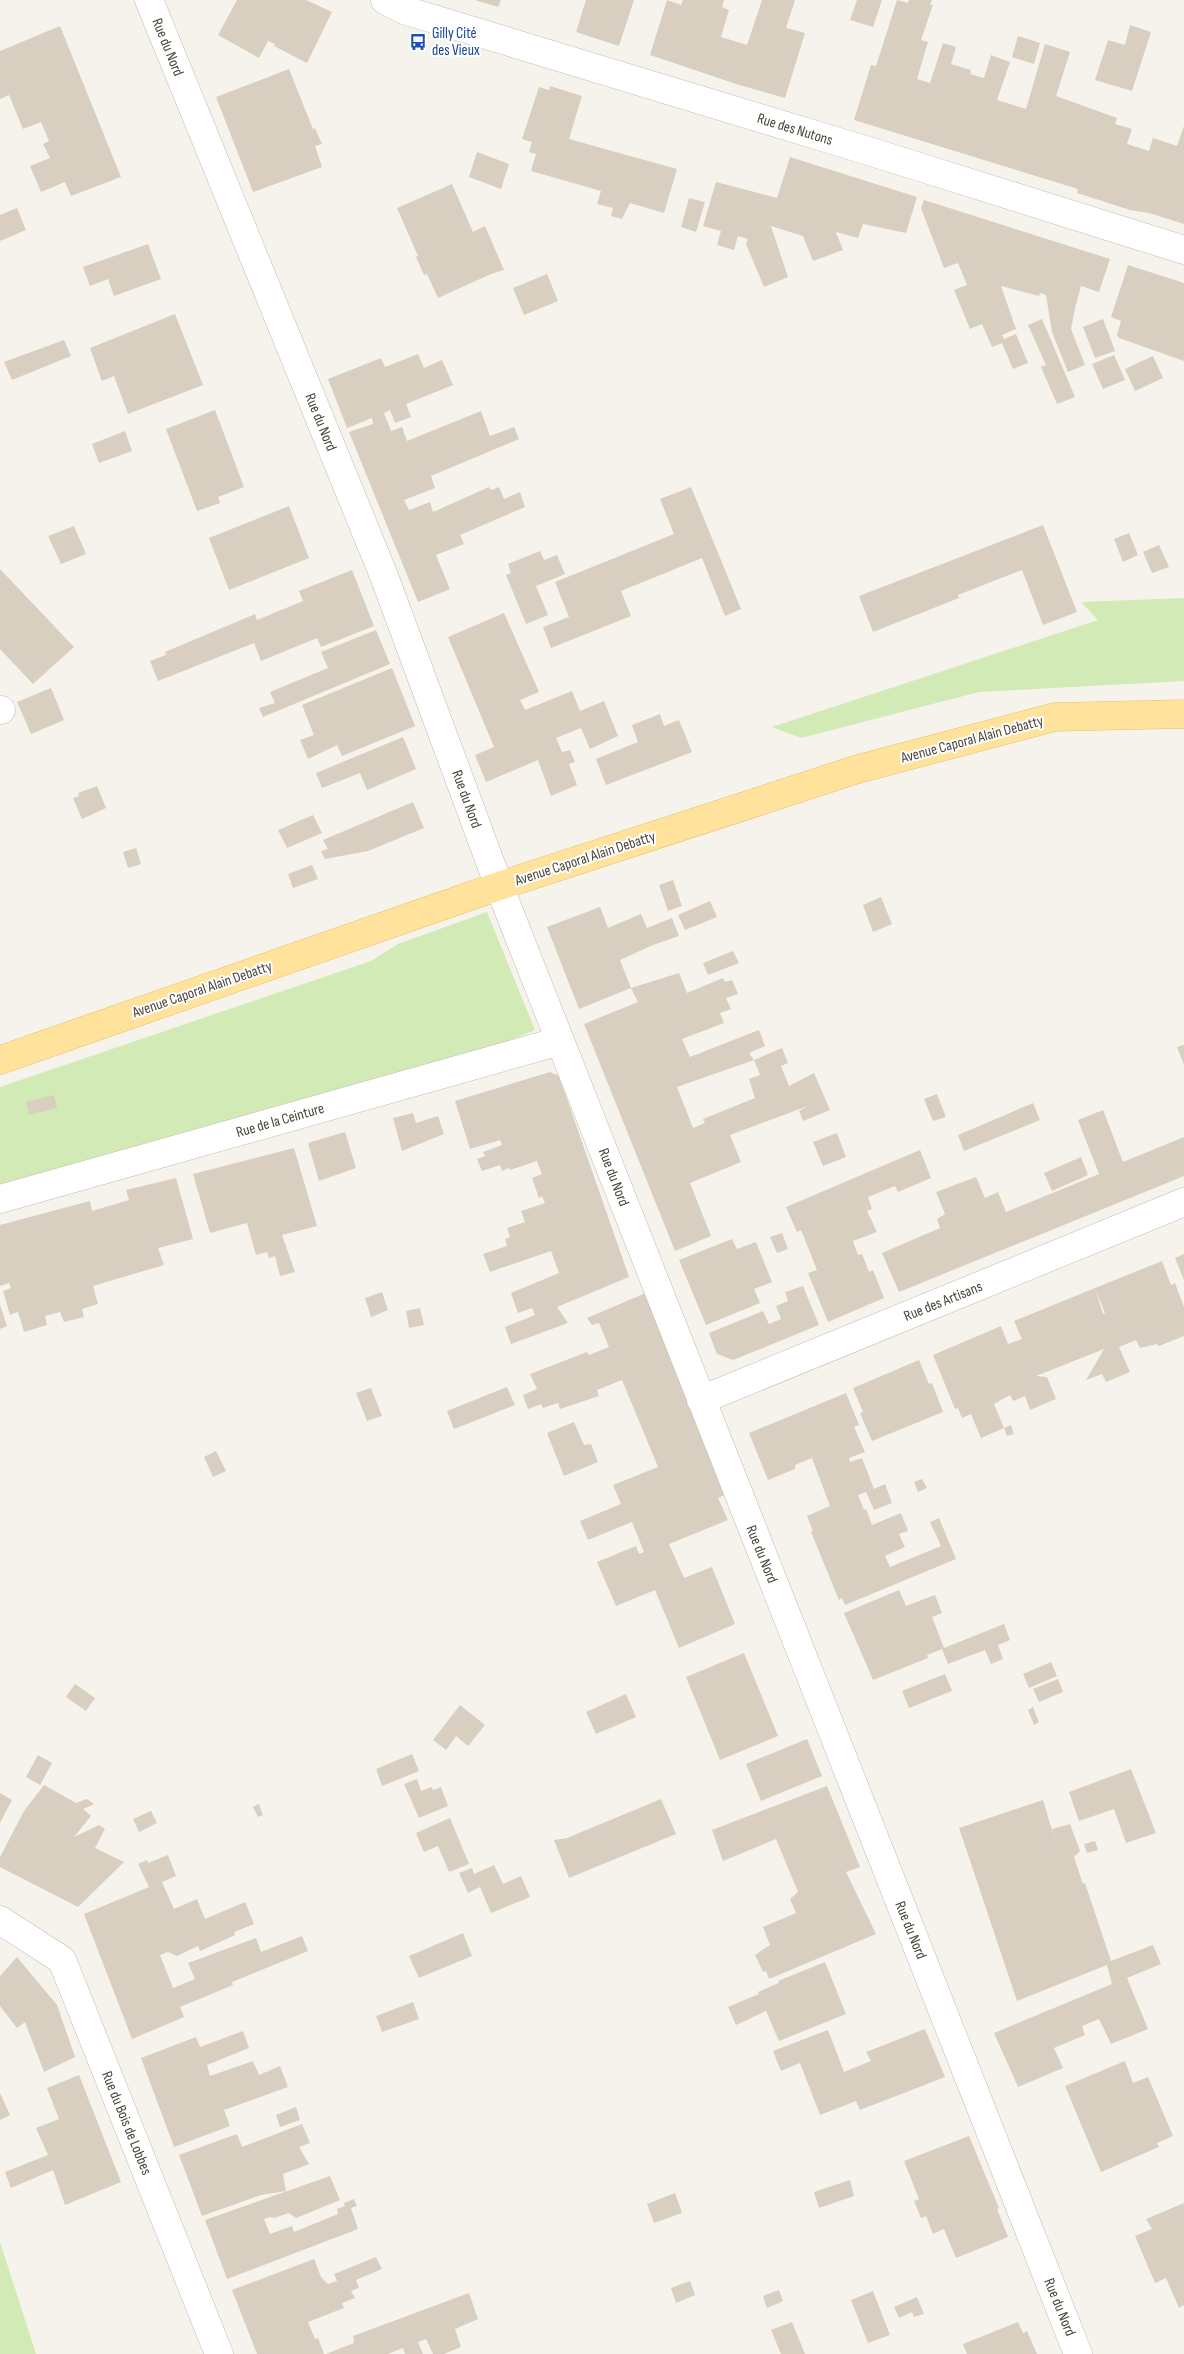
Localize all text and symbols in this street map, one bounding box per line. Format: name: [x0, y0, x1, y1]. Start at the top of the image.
street label: Rue du Nord: [147, 15, 188, 79]
place label: Gilly Cité des Vieux: [432, 24, 480, 60]
bus stop icon: Gilly Cité des Vieux: [408, 32, 428, 52]
street label: Rue des Nutons: [755, 109, 835, 150]
street label: Rue du Nord: [300, 390, 341, 454]
street label: Avenue Caporal Alain Debatty: [898, 711, 1046, 768]
street label: Rue du Nord: [447, 767, 486, 831]
street label: Avenue Caporal Alain Debatty: [512, 827, 658, 890]
street label: Avenue Caporal Alain Debatty: [129, 957, 275, 1023]
street label: Rue de la Ceinture: [234, 1099, 326, 1142]
street label: Rue du Nord: [594, 1145, 633, 1209]
street label: Rue des Artisans: [901, 1277, 985, 1326]
street label: Rue du Nord: [741, 1522, 782, 1586]
street label: Rue du Nord: [890, 1898, 931, 1962]
street label: Rue du Bois de Lobbes: [97, 2069, 156, 2178]
street label: Rue du Nord: [1039, 2275, 1080, 2339]

